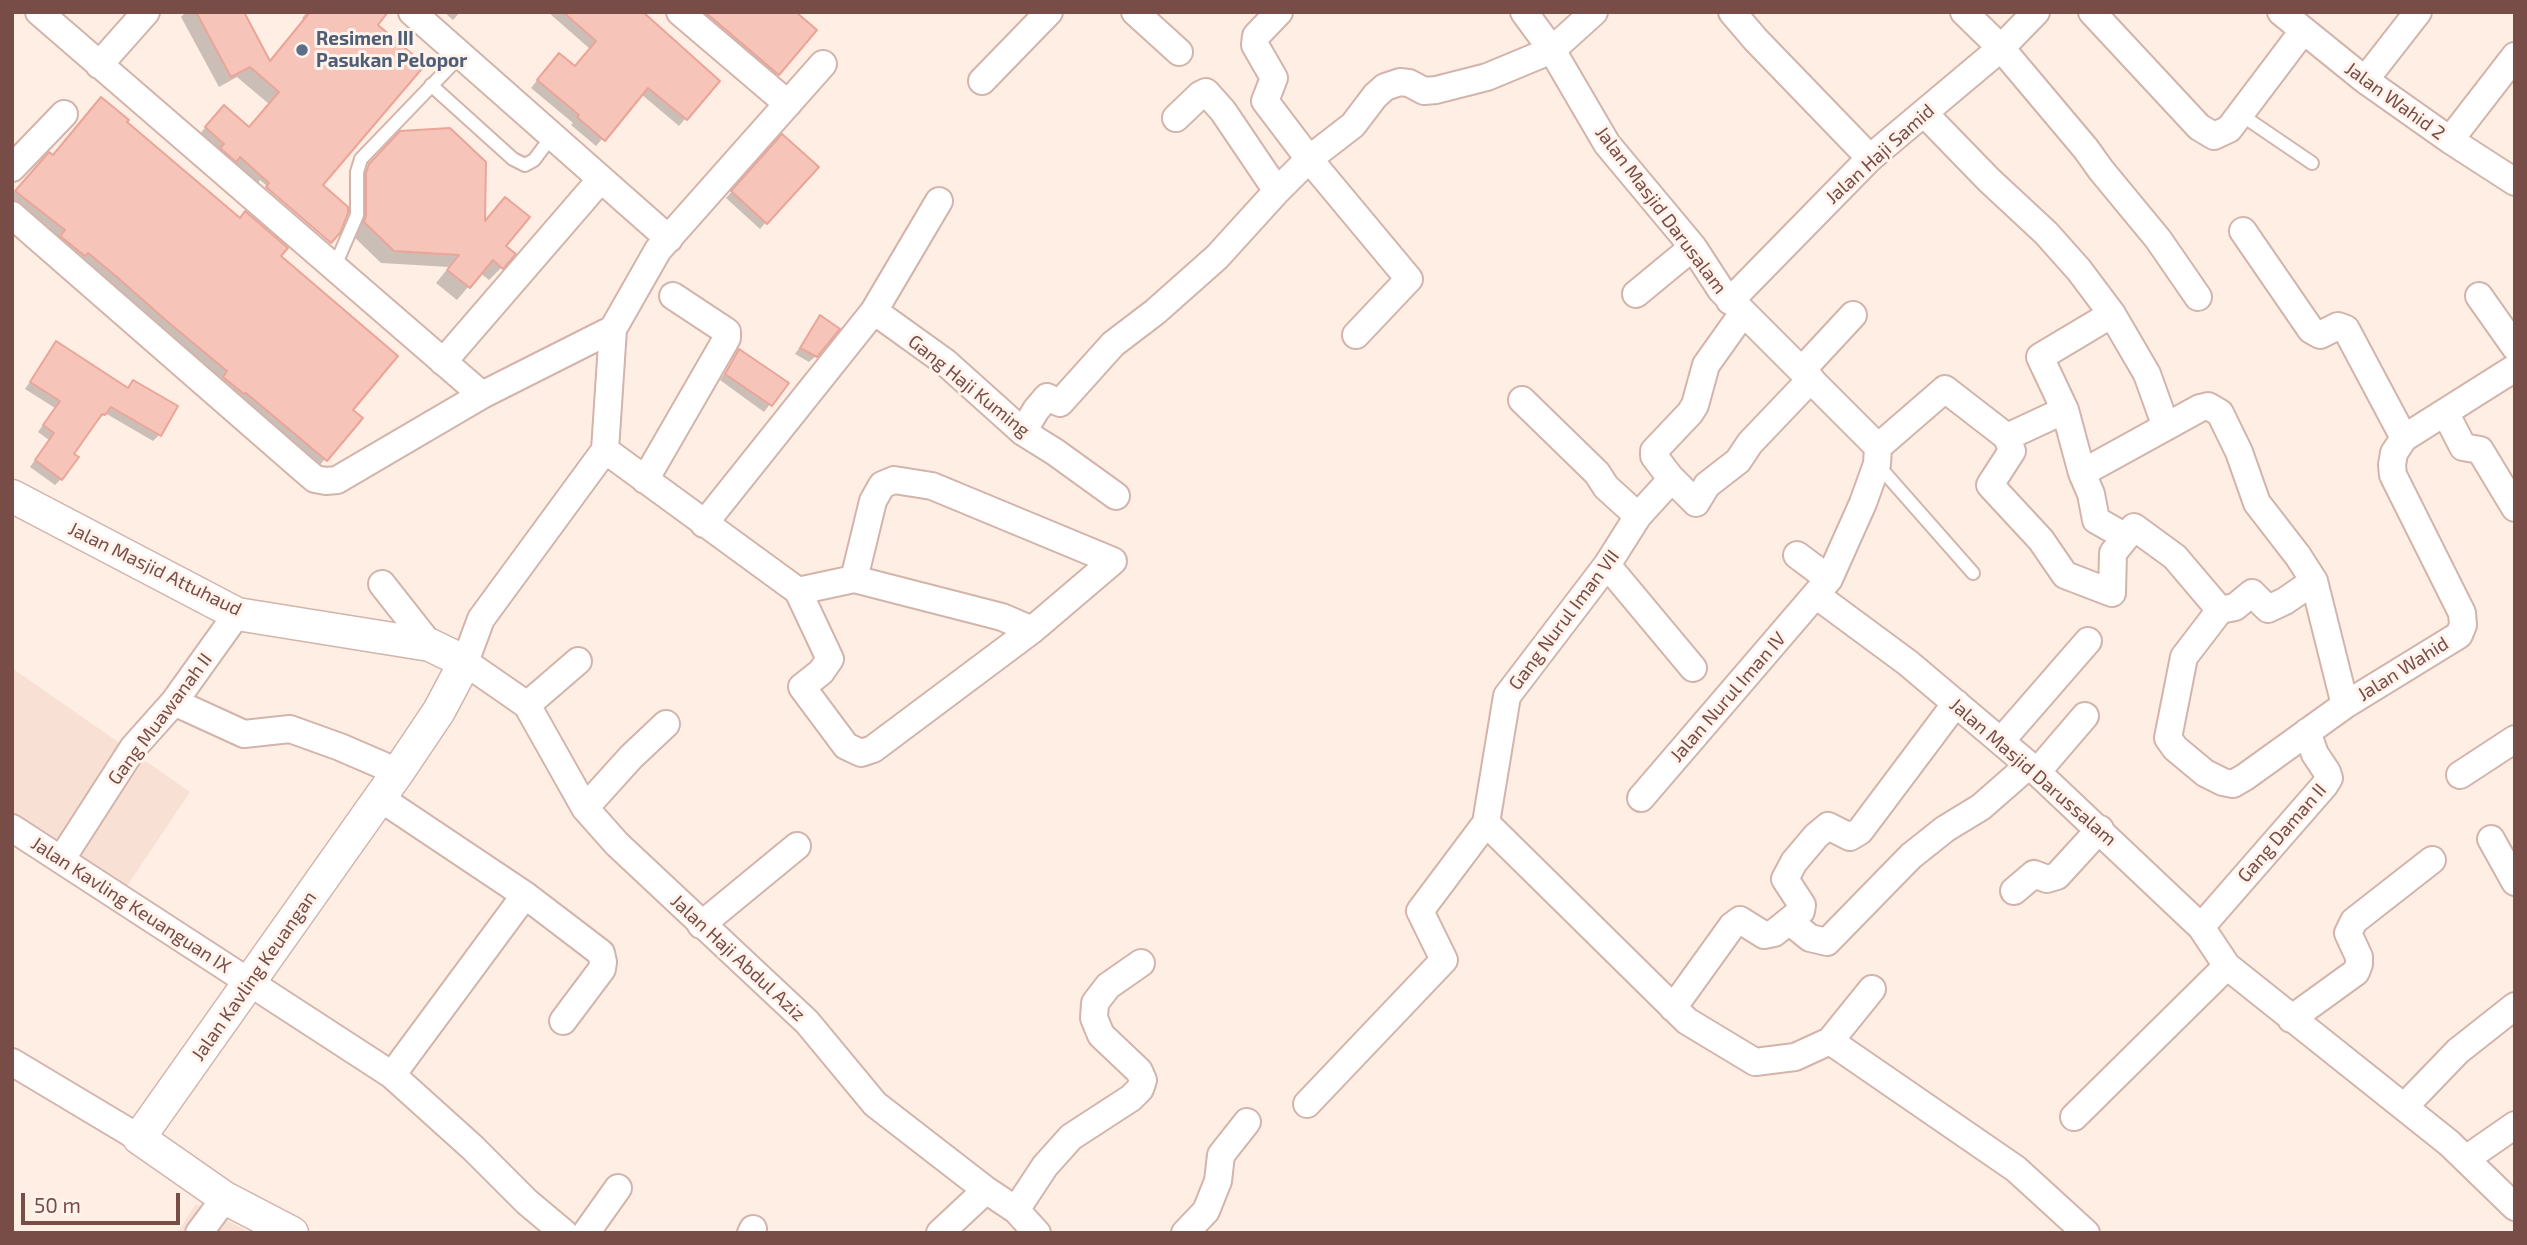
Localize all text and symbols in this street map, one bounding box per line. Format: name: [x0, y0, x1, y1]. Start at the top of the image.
place label: Resimen III Pasukan Pelopor: [316, 28, 467, 72]
marker: Resimen III Pasukan Pelopor: [294, 42, 310, 58]
street label: Jalan Wahid 2: [2341, 57, 2449, 145]
street label: Jalan Haji Samid: [1821, 99, 1939, 209]
street label: Jalan Masjid Darusalam: [1591, 122, 1731, 298]
street label: Gang Haji Kuming: [904, 330, 1034, 442]
street label: Jalan Masjid Attuhaud: [65, 517, 245, 621]
street label: Gang Nurul Iman VII: [1504, 545, 1624, 695]
street label: Jalan Nurul Iman IV: [1665, 627, 1791, 767]
street label: Jalan Wahid: [2353, 632, 2453, 706]
street label: Gang Muawanah II: [103, 649, 217, 789]
street label: Jalan Masjid Darussalam: [1945, 693, 2121, 851]
street label: Gang Daman II: [2233, 779, 2331, 887]
street label: Jalan Kavling Keuanguan IX: [27, 832, 235, 978]
street label: Jalan Kavling Keuangan: [187, 887, 321, 1065]
street label: Jalan Haji Abdul Aziz: [666, 890, 810, 1026]
scale bar: [24, 1178, 184, 1222]
text: 50 m: [34, 1192, 81, 1217]

